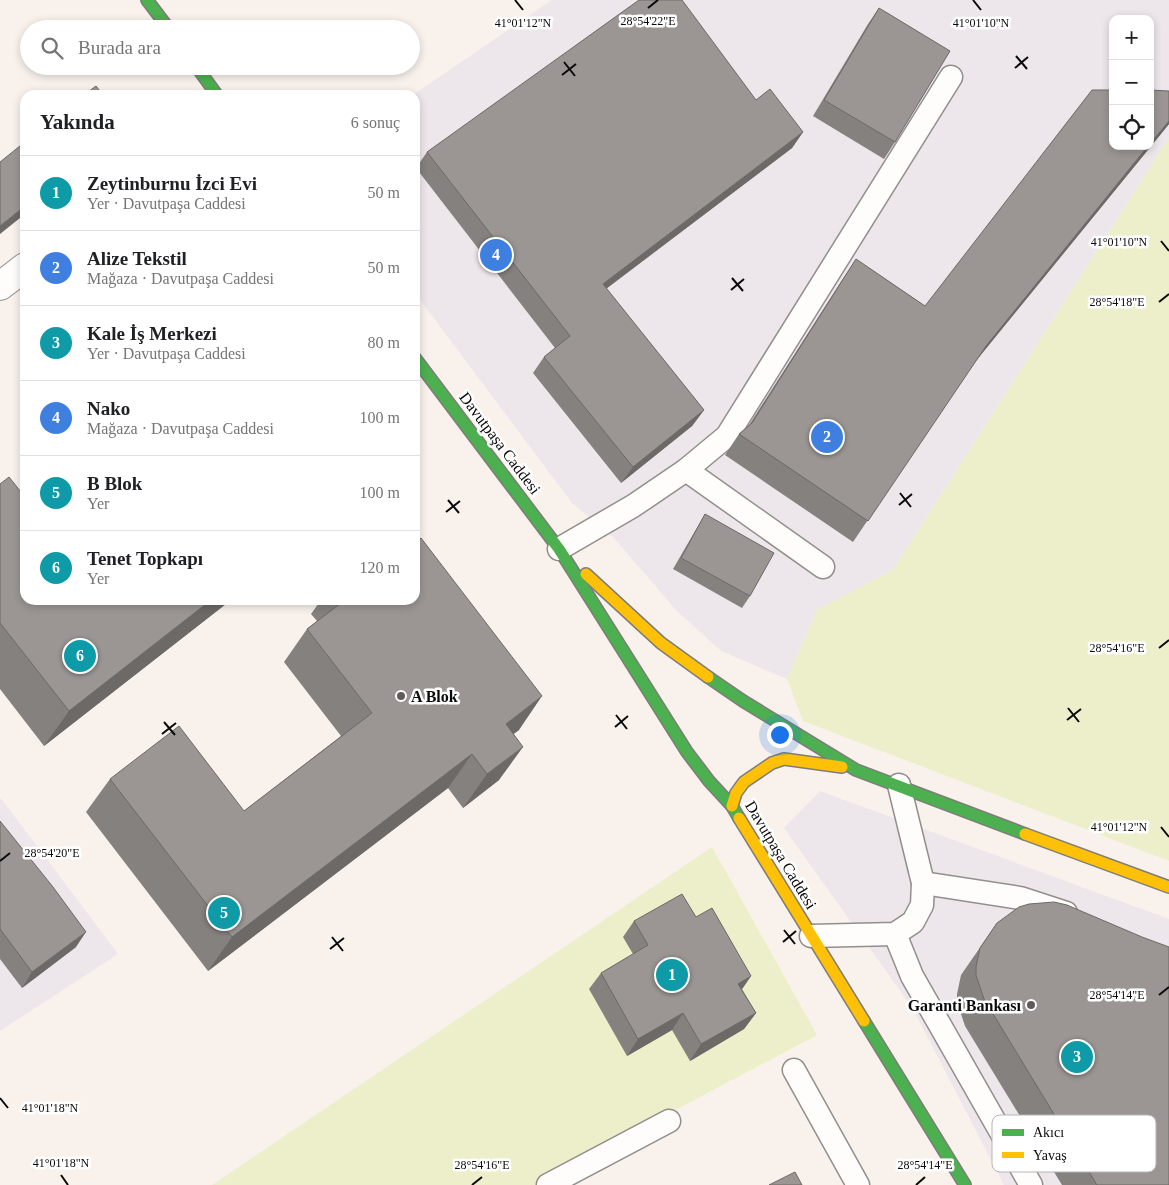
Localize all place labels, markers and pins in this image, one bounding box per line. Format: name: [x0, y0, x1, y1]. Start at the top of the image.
pin: 4: [480, 236, 512, 274]
pin: 2: [811, 418, 843, 456]
pin: 6: [64, 637, 96, 675]
place label: A Blok: [411, 688, 458, 705]
marker: A Blok: [395, 690, 407, 702]
pin: 5: [208, 894, 240, 932]
pin: 1: [656, 956, 688, 994]
place label: Garanti Bankası: [908, 997, 1022, 1014]
marker: Garanti Bankası: [1025, 999, 1037, 1011]
pin: 3: [1061, 1038, 1093, 1076]

